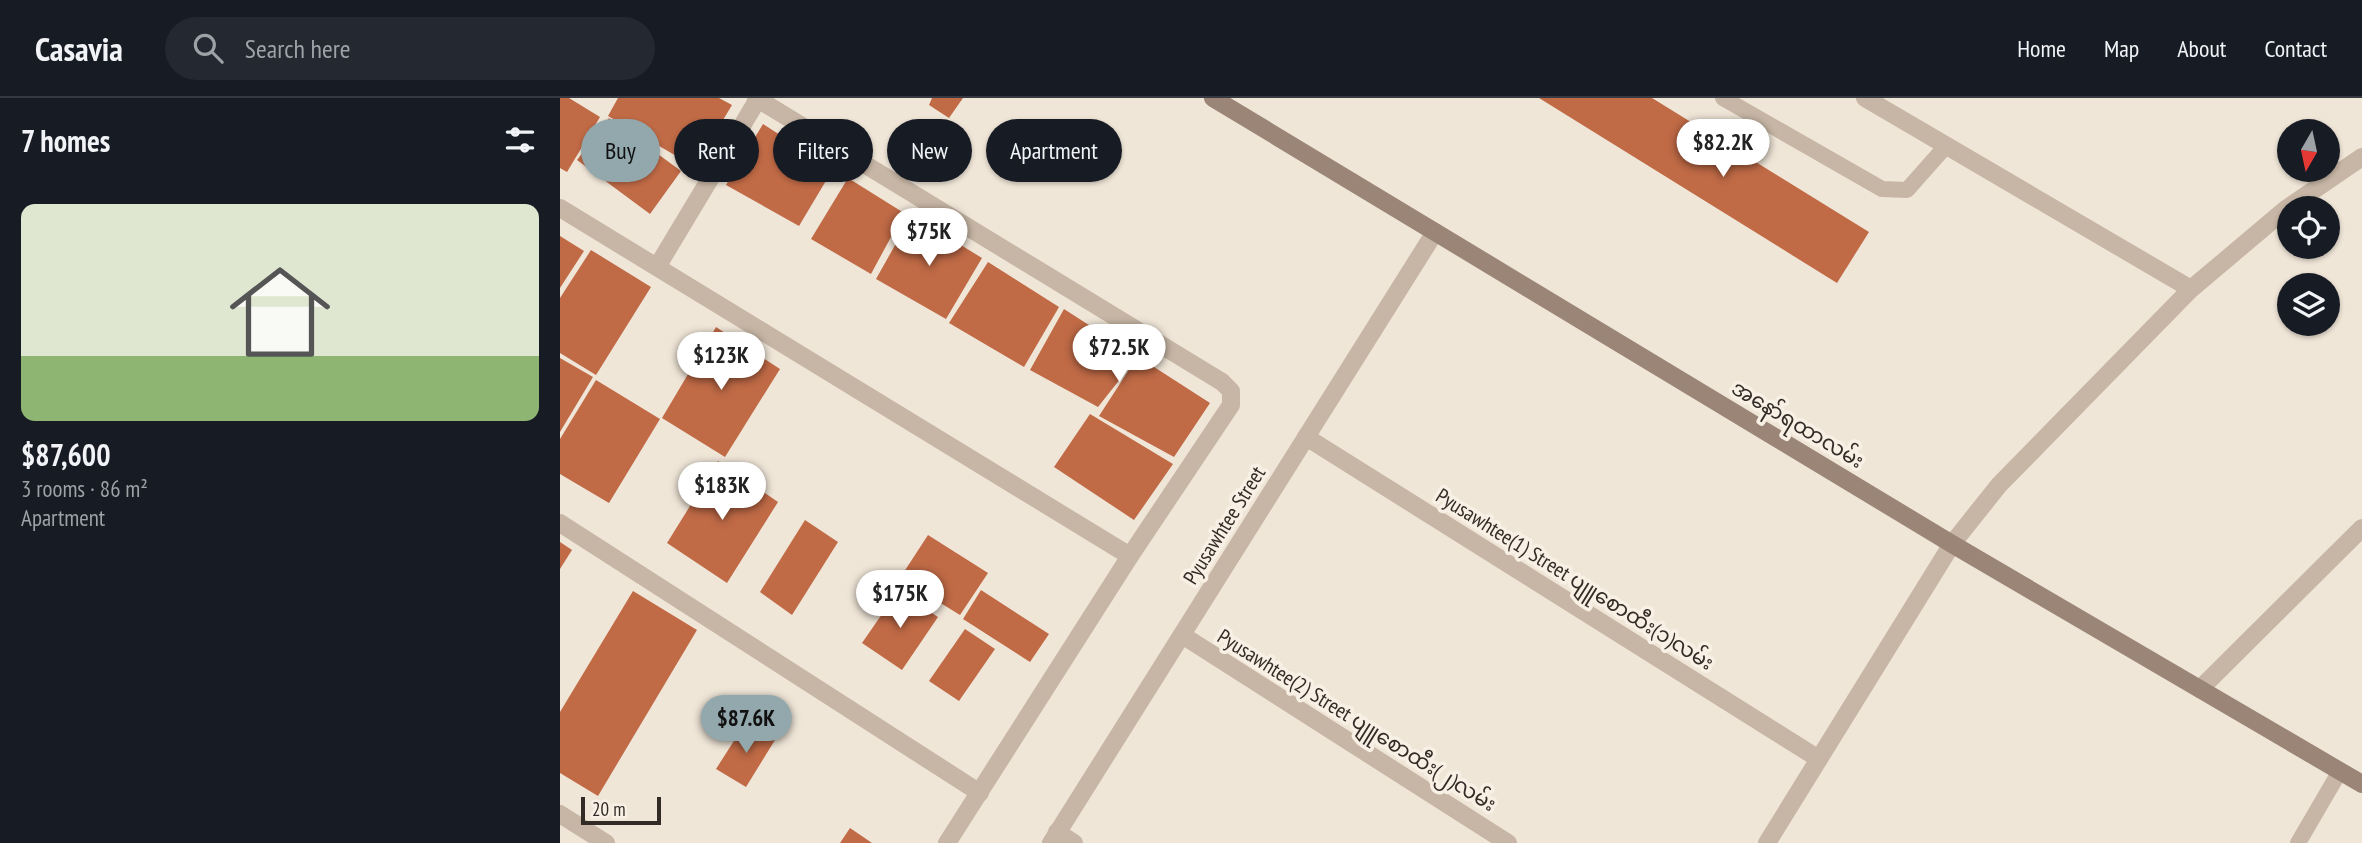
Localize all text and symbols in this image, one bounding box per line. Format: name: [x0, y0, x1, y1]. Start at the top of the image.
search box: [165, 17, 655, 80]
text: Casavia: [35, 27, 123, 70]
icon: search: [189, 29, 227, 67]
text: Search here: [245, 32, 351, 65]
text: Home: [2017, 33, 2066, 64]
text: Map: [2104, 33, 2139, 64]
text: About: [2177, 33, 2226, 64]
text: Contact: [2264, 33, 2327, 64]
chip: Buy: [581, 119, 660, 182]
chip: Rent: [674, 119, 759, 182]
chip: Filters: [773, 119, 873, 182]
chip: New: [887, 119, 972, 182]
chip: Apartment: [986, 119, 1122, 182]
north arrow: [2277, 119, 2340, 182]
map controls: [2277, 119, 2340, 336]
pin: $82.2K: [1666, 120, 1780, 179]
text: 7 homes: [21, 121, 110, 160]
icon: filters: [501, 121, 539, 159]
text: $82.2K: [1693, 127, 1753, 156]
button: locate: [2277, 196, 2340, 259]
pin: $75K: [888, 208, 970, 268]
text: $75K: [907, 216, 951, 245]
icon: home: [217, 249, 343, 375]
button: layers: [2277, 273, 2340, 336]
pin: $72.5K: [1062, 324, 1176, 384]
pin: $123K: [672, 332, 770, 392]
text: $72.5K: [1089, 332, 1149, 361]
text: $123K: [693, 340, 749, 369]
street label: အနော်ရထာလမ်း: [1725, 372, 1870, 478]
text: $87,600: [21, 435, 111, 474]
street label: Pyusawhtee Street: [1177, 461, 1271, 589]
pin: $183K: [673, 462, 771, 522]
text: $183K: [694, 470, 750, 499]
text: 3 rooms · 86 m²: [21, 474, 148, 503]
street label: Pyusawhtee(1) Street ပျူစောထီး(၁)လမ်း: [1428, 480, 1720, 680]
text: Apartment: [21, 503, 105, 532]
pin: $175K: [851, 570, 949, 630]
text: $175K: [872, 578, 928, 607]
street label: Pyusawhtee(2) Street ပျူစောထီး(၂)လမ်း: [1210, 621, 1503, 822]
pin: $87.6K: [689, 696, 803, 755]
text: $87.6K: [717, 703, 775, 732]
scale bar: [581, 794, 662, 826]
text: 20 m: [592, 797, 626, 821]

